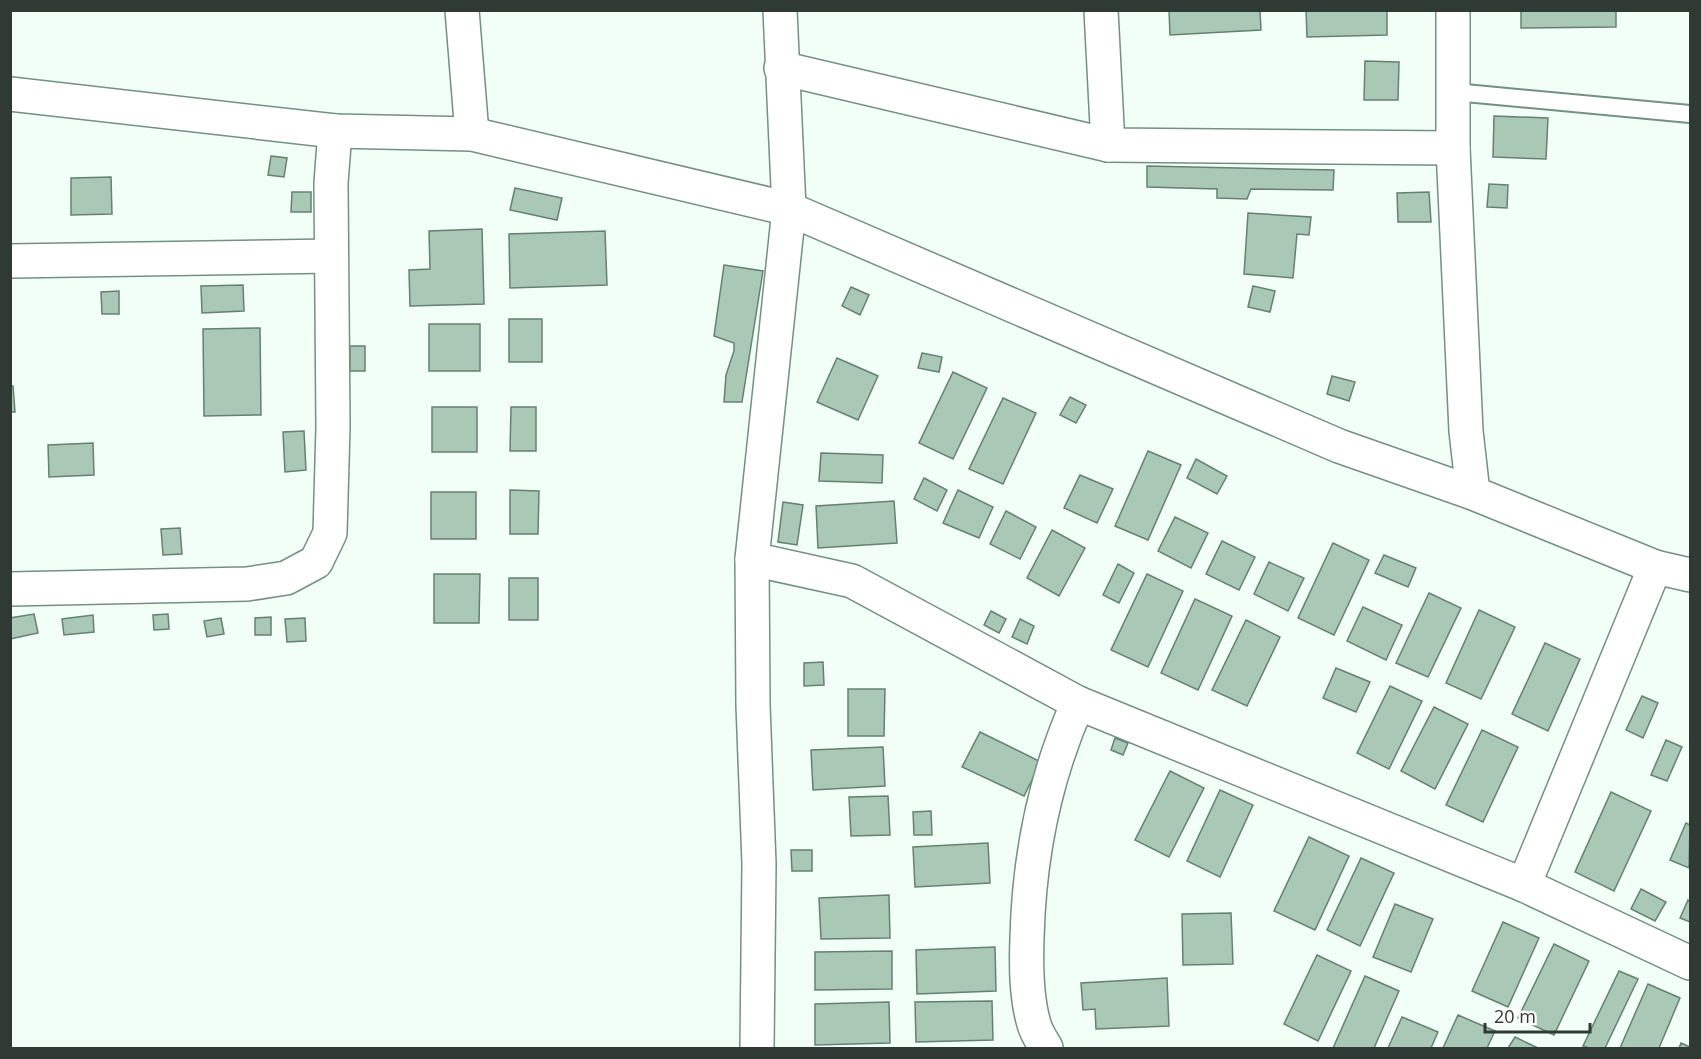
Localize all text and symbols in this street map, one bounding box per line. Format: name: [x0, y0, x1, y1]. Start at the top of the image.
scale bar: [1485, 996, 1590, 1034]
text: 20 m: [1494, 1004, 1536, 1028]

